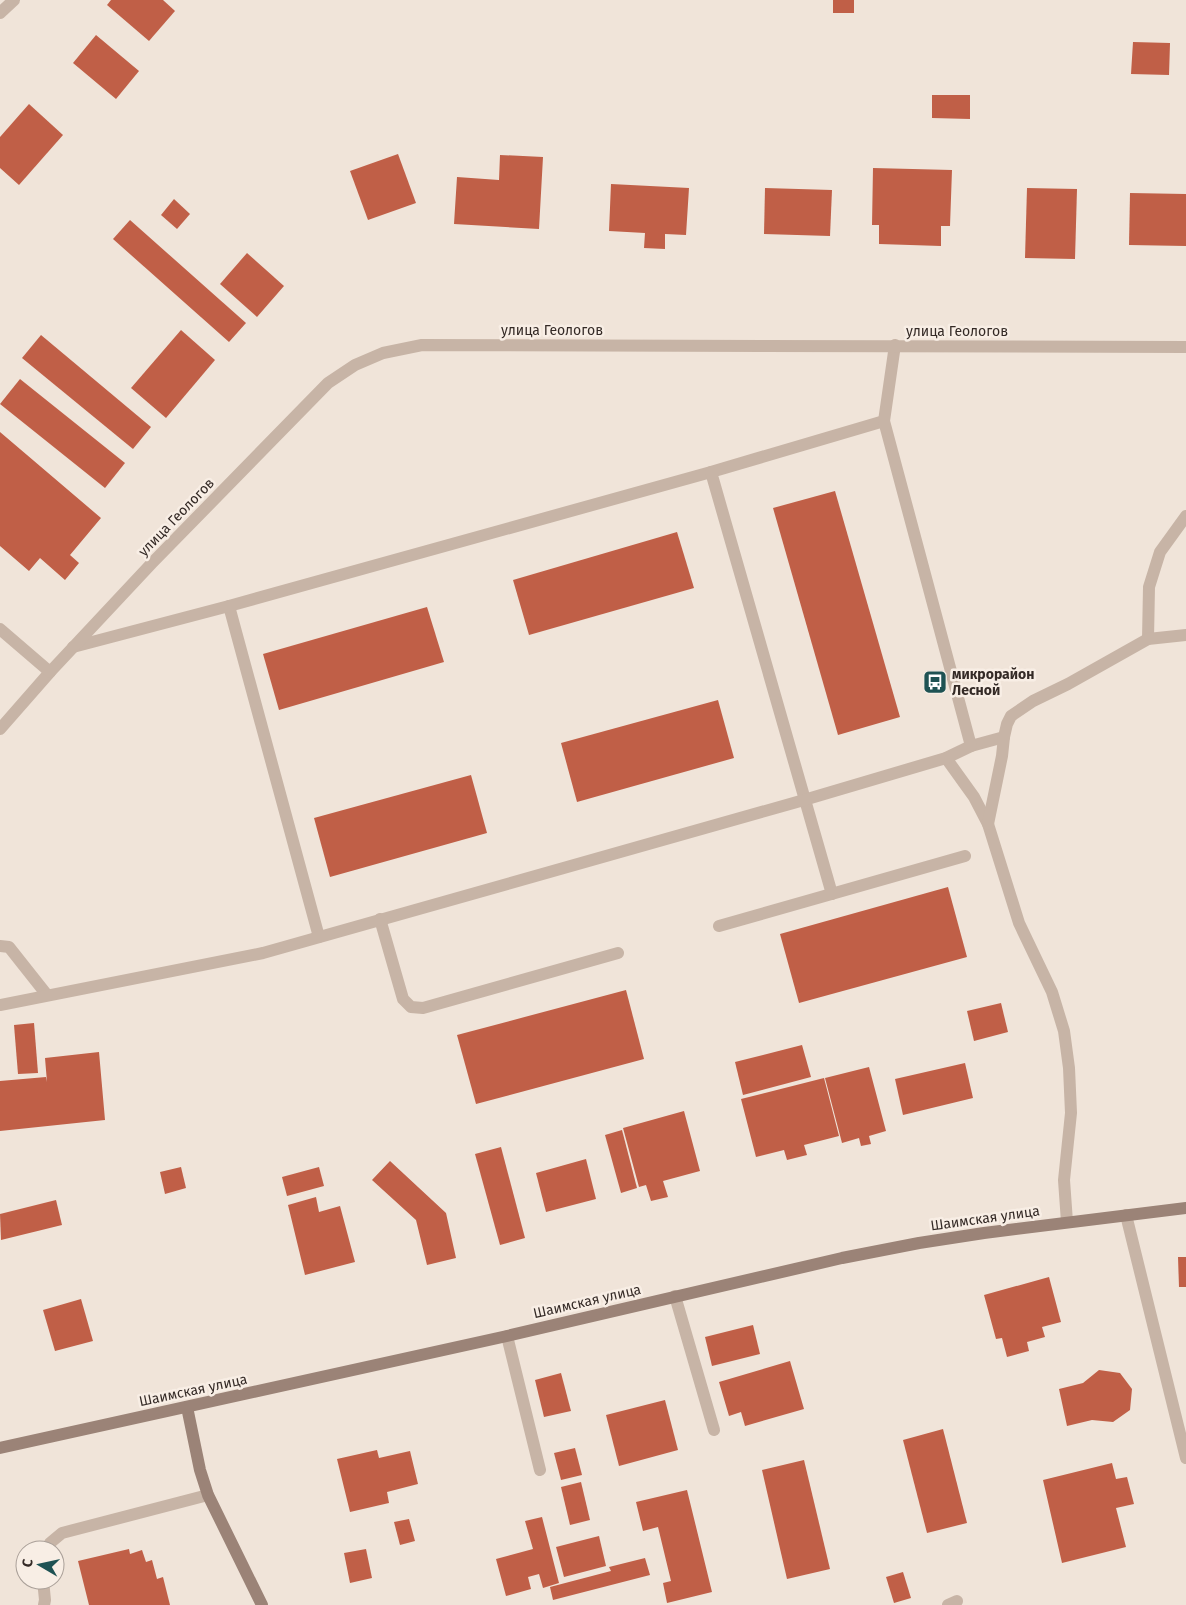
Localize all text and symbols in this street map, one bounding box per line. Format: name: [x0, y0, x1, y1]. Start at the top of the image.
street label: улица Геологов: [501, 322, 603, 339]
street label: улица Геологов: [906, 323, 1008, 340]
street label: улица Геологов: [135, 475, 218, 560]
place label: микрорайон Лесной: [952, 666, 1034, 699]
bus stop icon: микрорайон Лесной: [922, 669, 948, 695]
street label: Шаимская улица: [929, 1202, 1041, 1235]
street label: Шаимская улица: [532, 1281, 643, 1322]
street label: Шаимская улица: [137, 1371, 249, 1410]
north arrow: [15, 1540, 65, 1590]
text: С: [19, 1558, 37, 1568]

